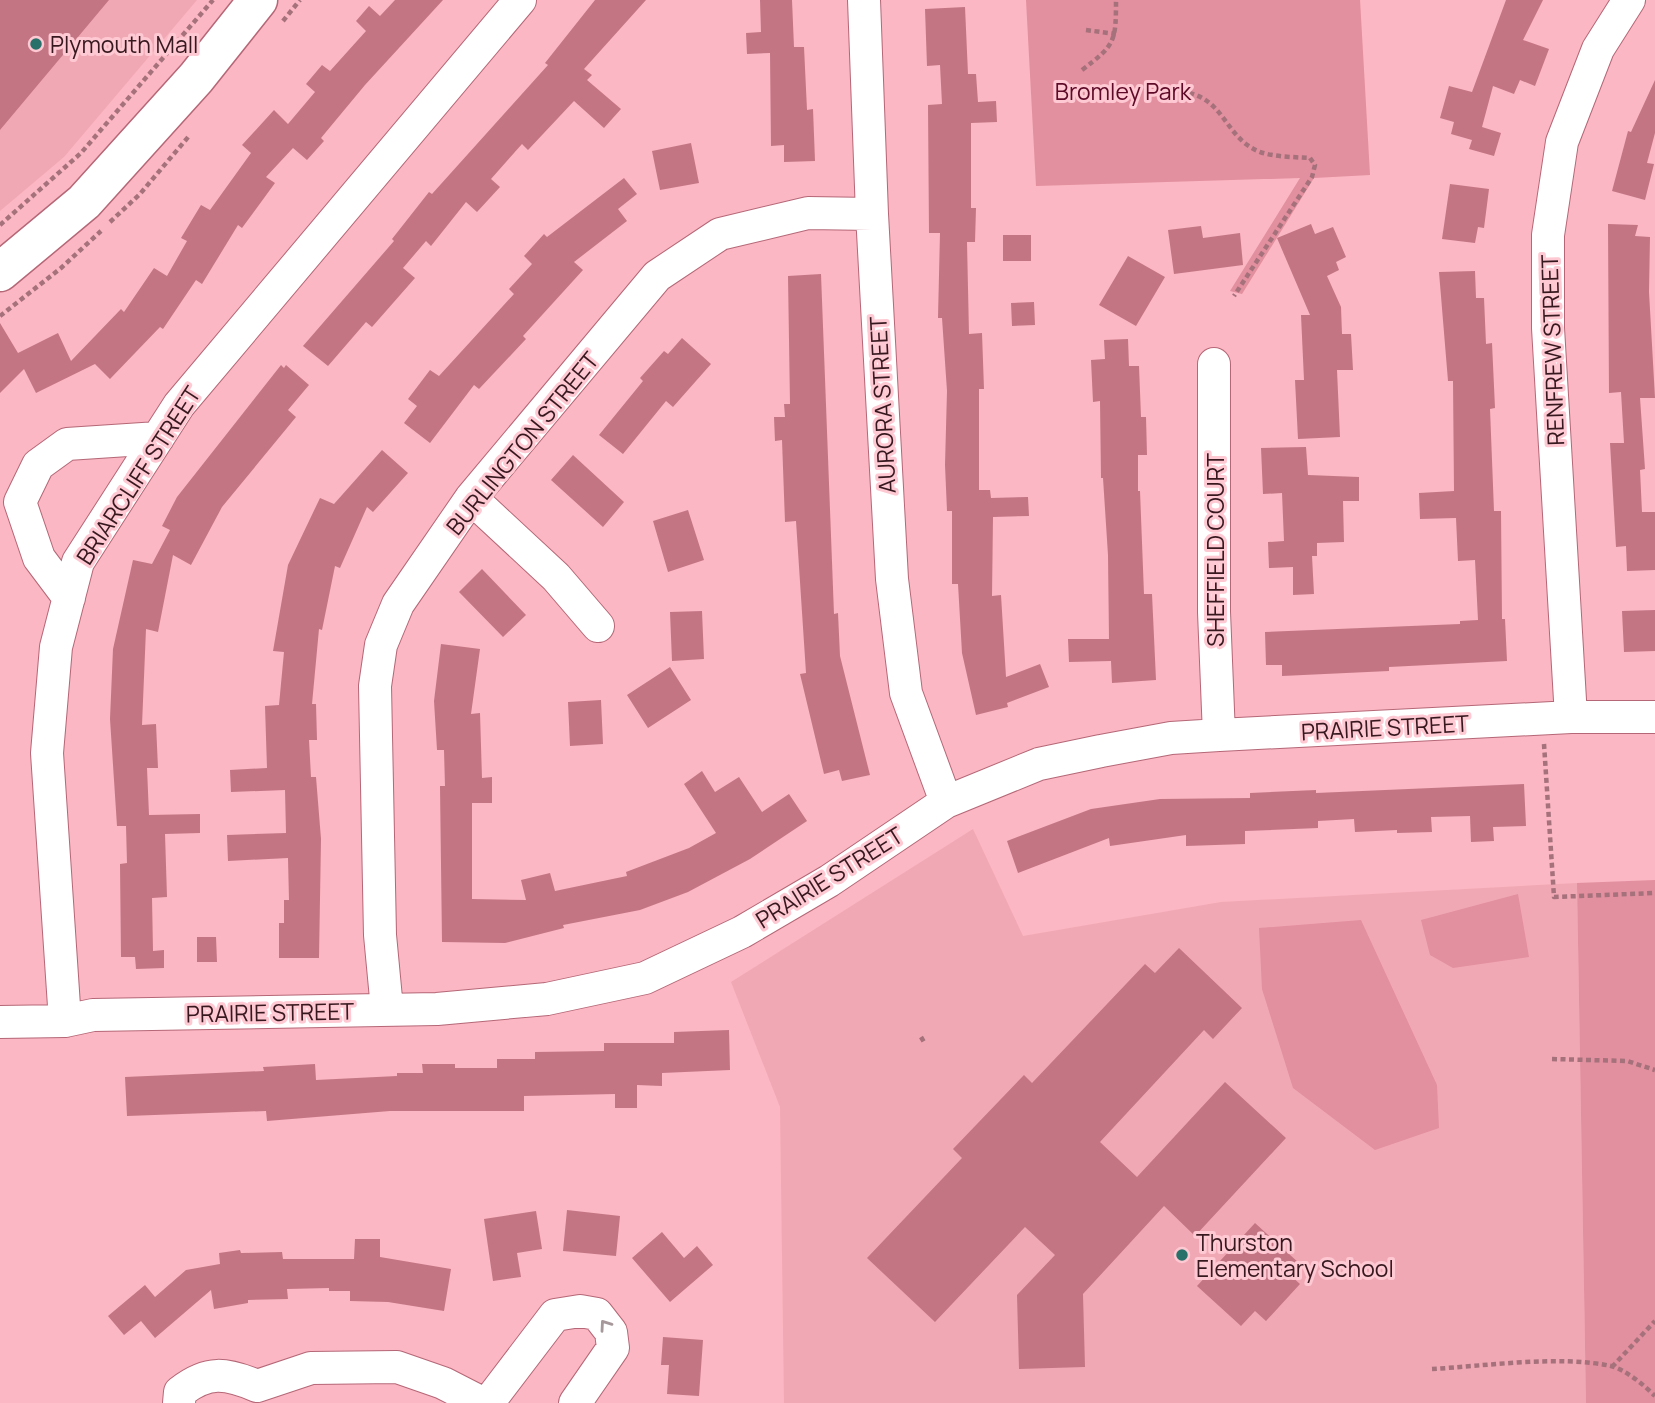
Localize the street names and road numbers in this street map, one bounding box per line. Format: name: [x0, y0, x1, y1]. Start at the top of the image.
street label: RENFREW STREET: [1533, 254, 1571, 446]
street label: AURORA STREET: [861, 315, 903, 494]
street label: BURLINGTON STREET: [438, 345, 606, 541]
street label: BRIARCLIFF STREET: [68, 379, 208, 570]
street label: SHEFFIELD COURT: [1199, 453, 1231, 647]
street label: PRAIRIE STREET: [1300, 707, 1470, 747]
street label: PRAIRIE STREET: [749, 819, 909, 935]
street label: PRAIRIE STREET: [186, 995, 355, 1029]

